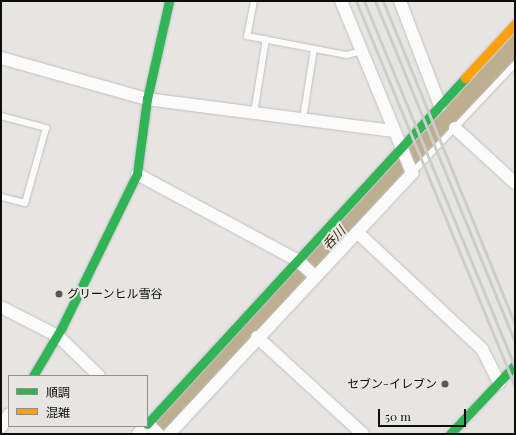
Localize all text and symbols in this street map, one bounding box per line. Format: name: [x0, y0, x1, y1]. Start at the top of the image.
water label: 呑川: [319, 223, 349, 253]
place label: グリーンヒル雪谷: [67, 287, 163, 301]
marker: グリーンヒル雪谷: [54, 289, 64, 299]
legend: [8, 375, 148, 427]
place label: セブン-イレブン: [347, 377, 437, 391]
marker: セブン-イレブン: [440, 379, 450, 389]
text: 順調: [46, 384, 70, 400]
scale bar: [380, 401, 468, 427]
text: 混雑: [46, 404, 70, 420]
text: 50 m: [385, 408, 411, 424]

